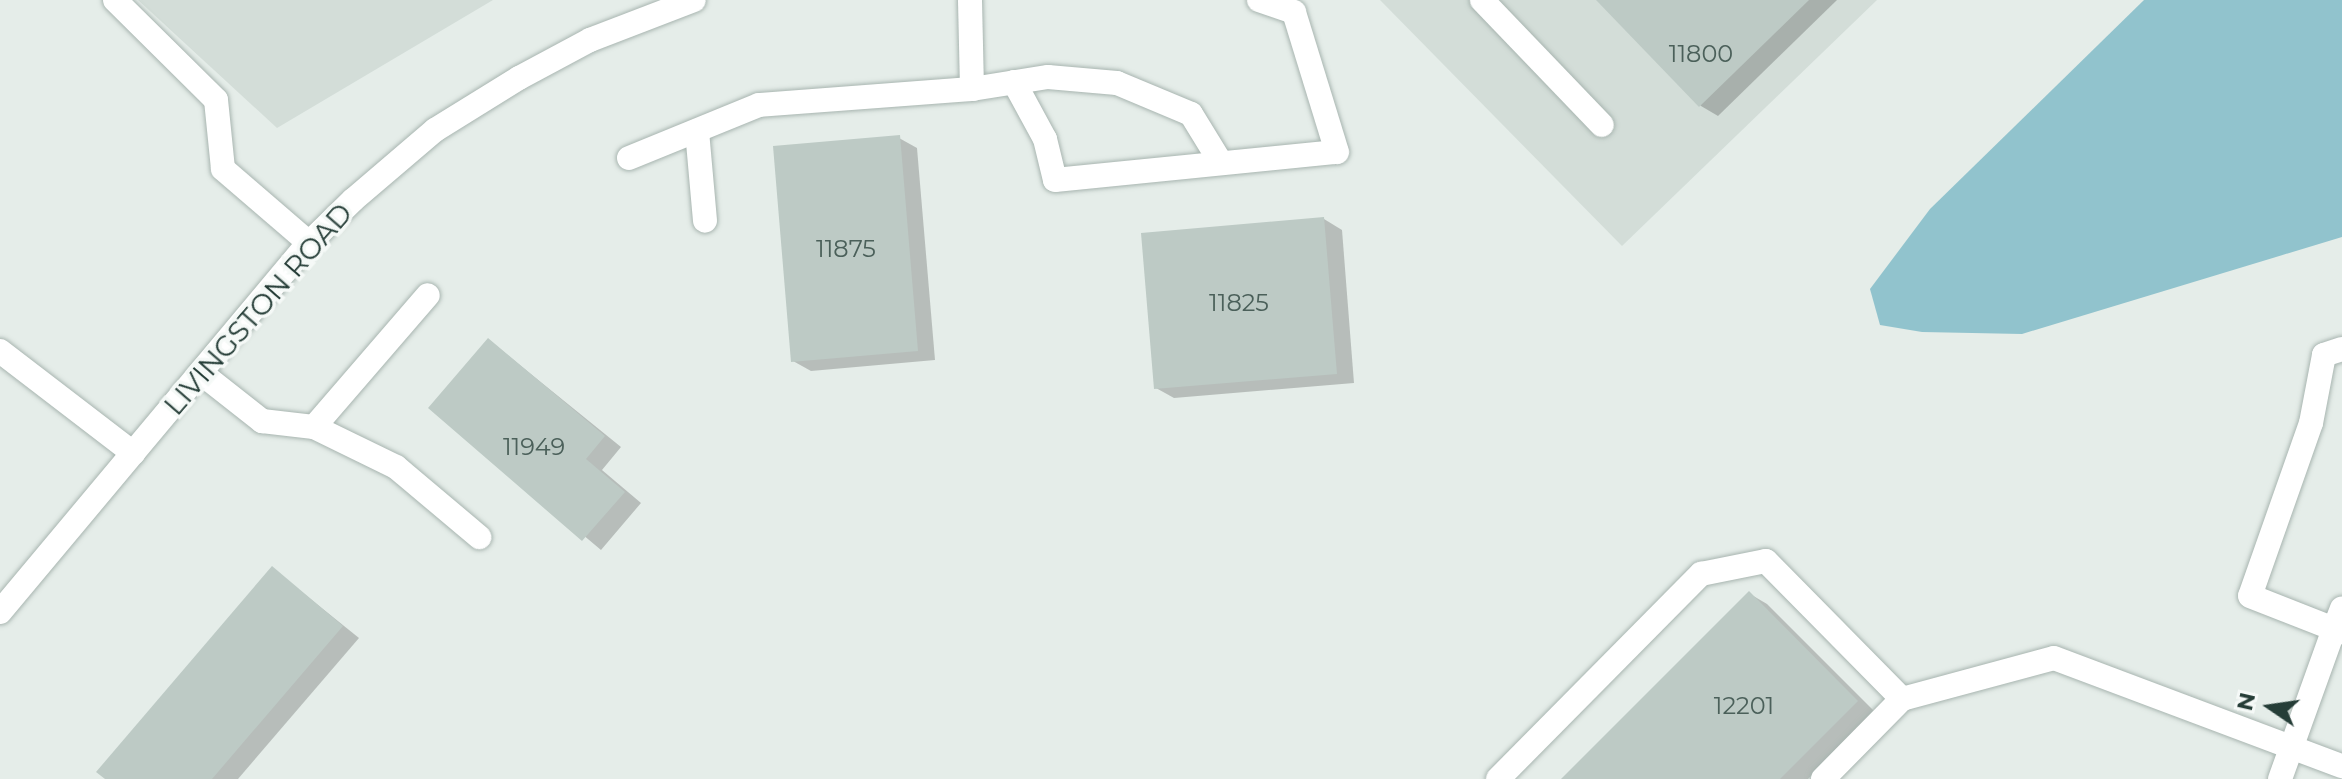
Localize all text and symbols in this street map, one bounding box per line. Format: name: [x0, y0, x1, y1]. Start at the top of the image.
house number: 11800: [1669, 40, 1733, 68]
street label: LIVINGSTON ROAD: [157, 196, 359, 422]
house number: 11875: [816, 235, 876, 263]
house number: 11825: [1209, 289, 1269, 317]
house number: 11949: [503, 433, 565, 461]
north arrow: [2230, 667, 2310, 747]
text: N: [2231, 690, 2261, 713]
house number: 12201: [1714, 692, 1774, 720]

